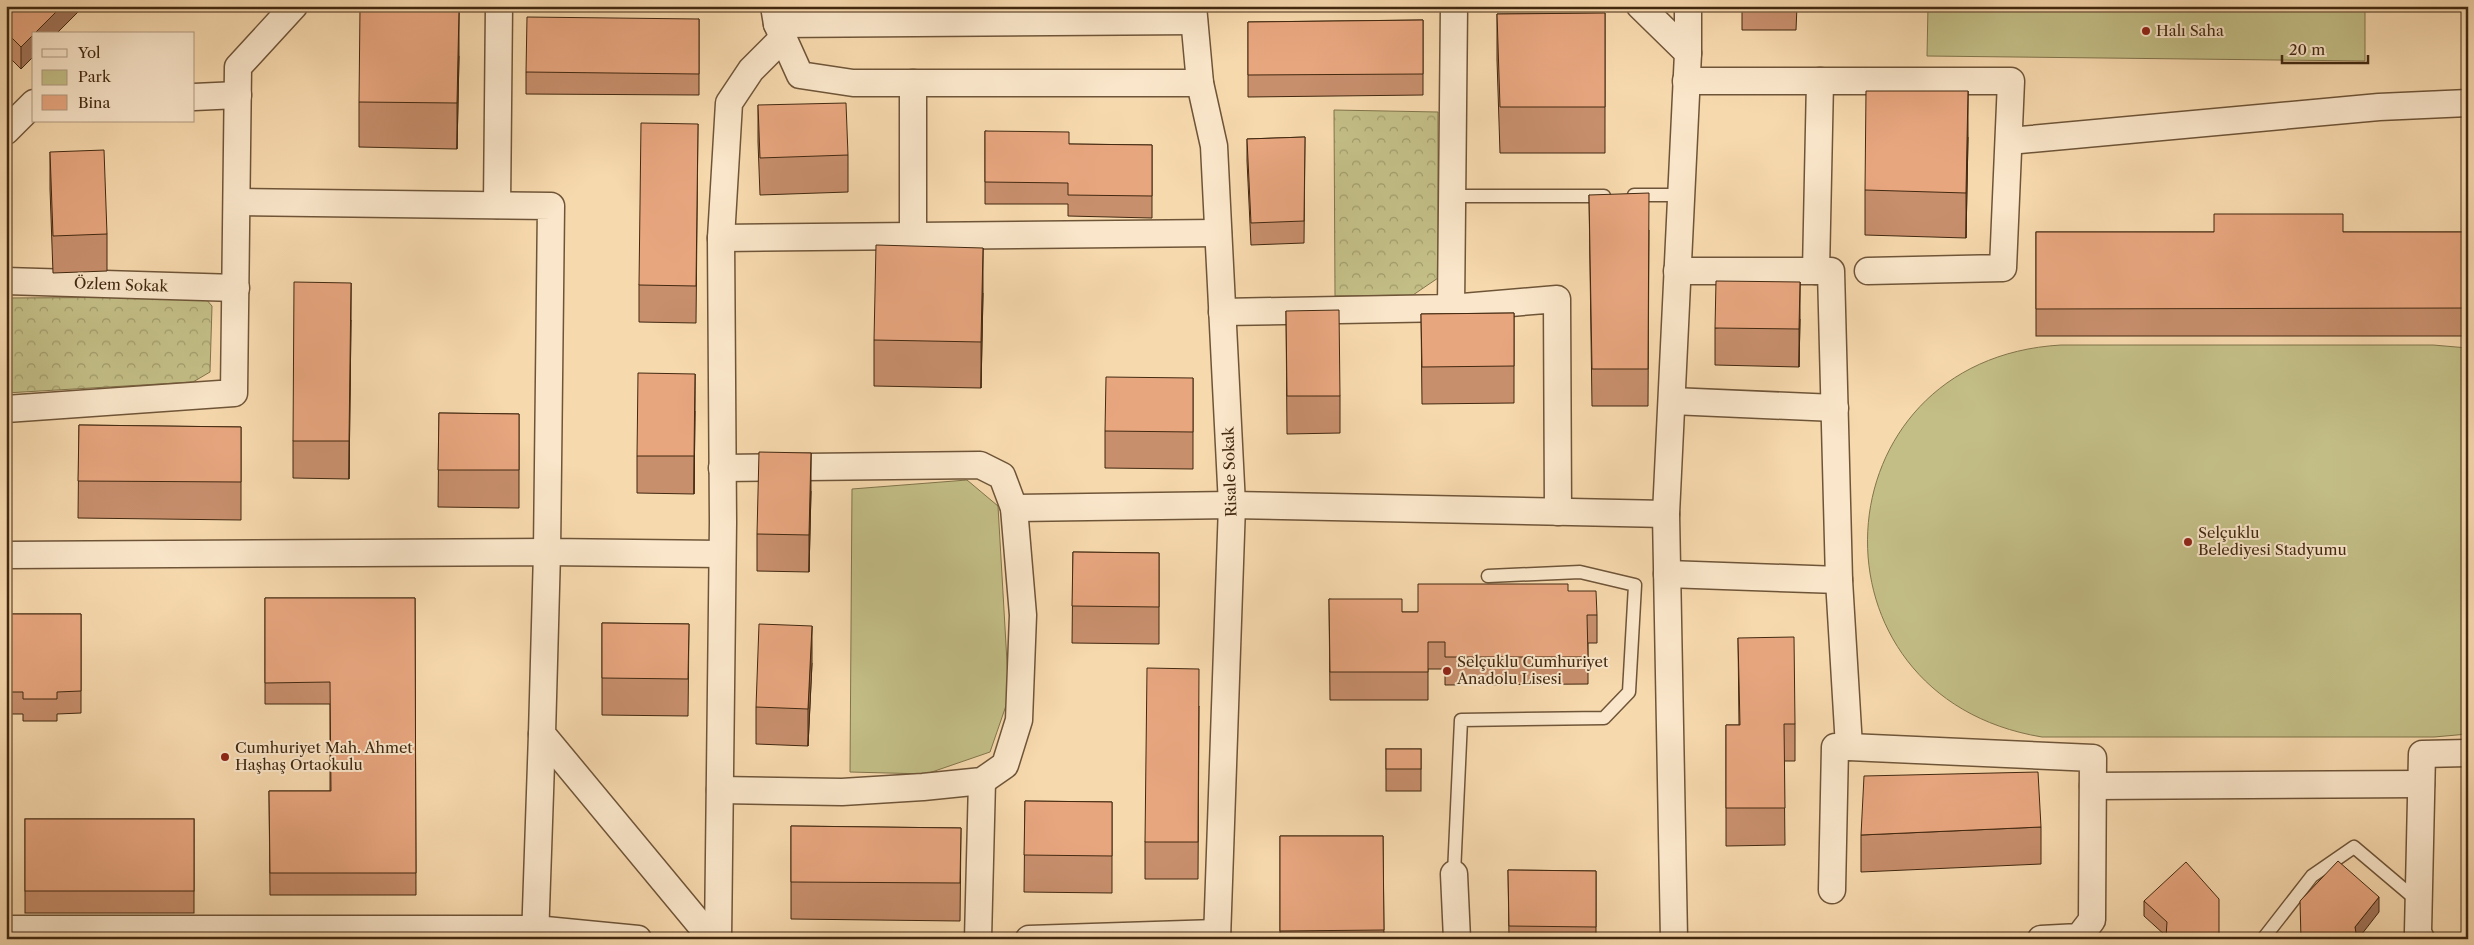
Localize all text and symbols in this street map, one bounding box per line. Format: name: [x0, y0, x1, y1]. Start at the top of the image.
place label: Halı Saha: [2156, 21, 2224, 40]
marker: Halı Saha: [2140, 25, 2152, 37]
legend: [32, 32, 195, 122]
scale bar: [2282, 32, 2368, 64]
text: 20 m: [2289, 40, 2325, 59]
text: Yol: [77, 43, 101, 62]
text: Park: [78, 67, 112, 86]
text: Bina: [78, 93, 110, 112]
street label: Özlem Sokak: [74, 273, 170, 296]
street label: Risale Sokak: [1218, 425, 1241, 517]
place label: Selçuklu Belediyesi Stadyumu: [2198, 523, 2347, 559]
marker: Selçuklu Belediyesi Stadyumu: [2182, 536, 2194, 548]
place label: Selçuklu Cumhuriyet Anadolu Lisesi: [1456, 652, 1609, 688]
marker: Selçuklu Cumhuriyet Anadolu Lisesi: [1441, 665, 1453, 677]
place label: Cumhuriyet Mah. Ahmet Haşhaş Ortaokulu: [235, 738, 413, 774]
marker: Cumhuriyet Mah. Ahmet Haşhaş Ortaokulu: [219, 751, 231, 763]

